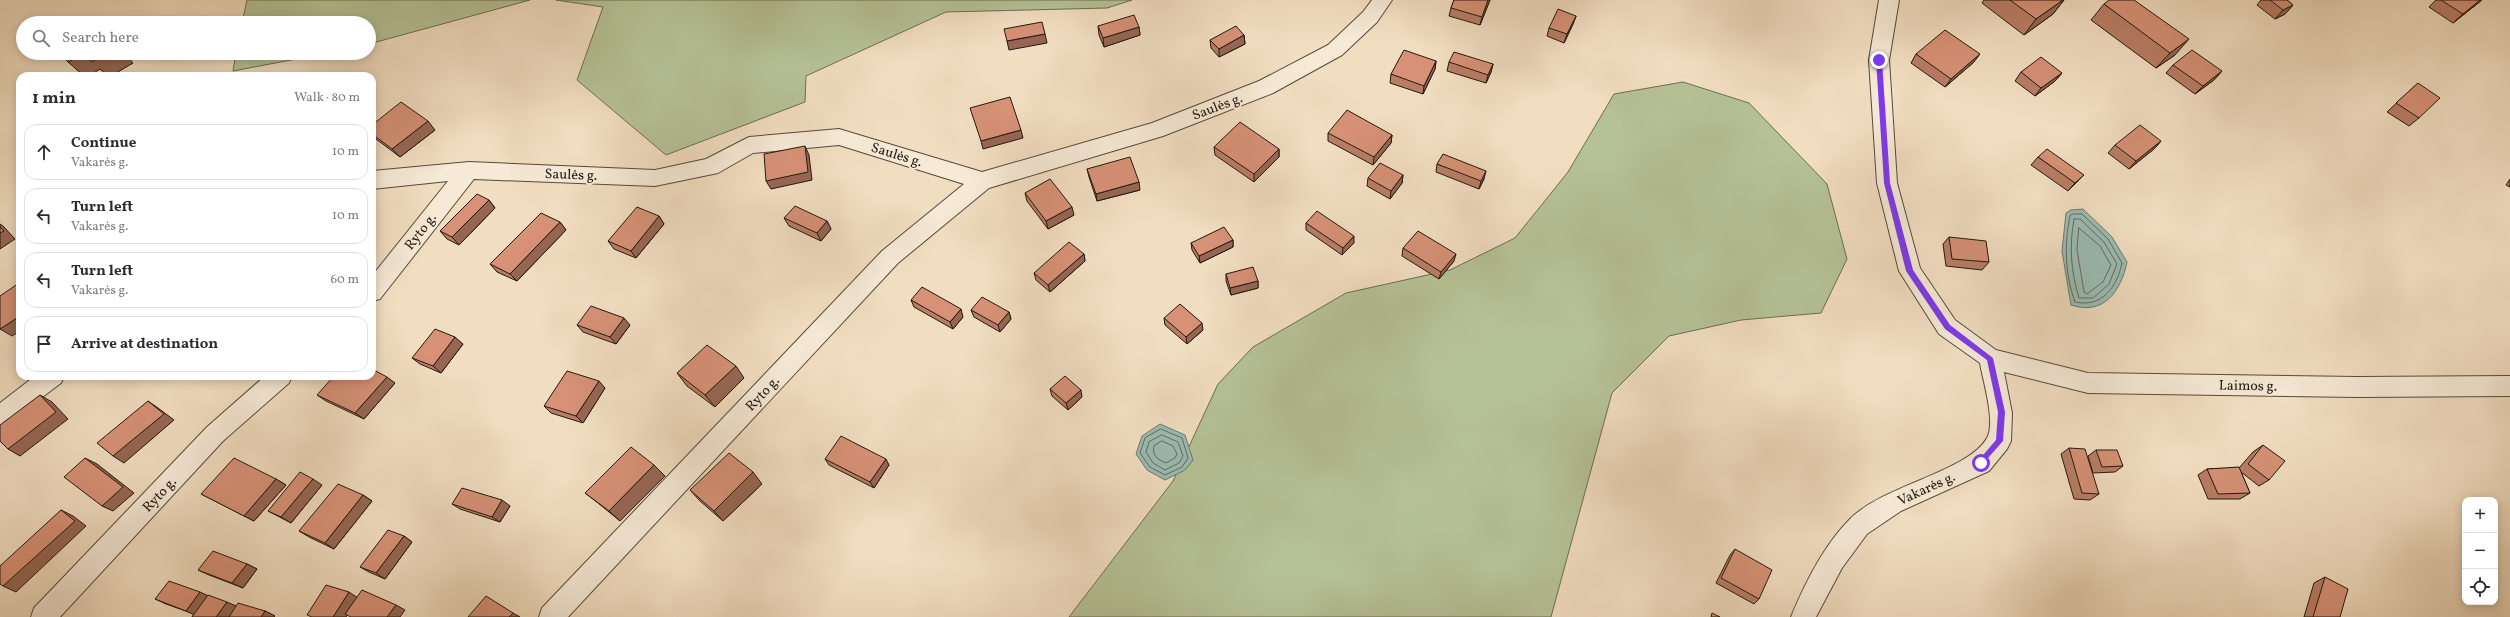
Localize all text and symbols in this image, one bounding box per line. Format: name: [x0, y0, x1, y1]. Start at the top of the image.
search box: [16, 16, 376, 60]
icon: search: [30, 27, 52, 49]
text: Search here: [62, 28, 139, 49]
route end: [1870, 51, 1888, 69]
text: 1 min: [32, 87, 76, 110]
text: Walk · 80 m: [294, 89, 360, 107]
street label: Saulės g.: [1190, 89, 1246, 126]
text: Continue: [71, 133, 136, 154]
street label: Saulės g.: [869, 139, 925, 172]
icon: ahead: [33, 141, 55, 163]
text: 10 m: [332, 143, 359, 161]
text: Vakarės g.: [71, 154, 128, 172]
street label: Saulės g.: [544, 165, 598, 186]
text: Turn left: [71, 197, 133, 218]
icon: left: [33, 205, 55, 227]
text: 10 m: [332, 207, 359, 225]
street label: Ryto g.: [401, 209, 442, 254]
text: Vakarės g.: [71, 218, 128, 236]
text: Turn left: [71, 261, 133, 282]
icon: left: [33, 269, 55, 291]
text: 60 m: [331, 271, 359, 289]
text: Vakarės g.: [71, 282, 128, 300]
icon: arrive: [33, 333, 55, 355]
text: Arrive at destination: [71, 334, 218, 355]
street label: Ryto g.: [742, 372, 784, 416]
street label: Laimos g.: [2219, 376, 2277, 397]
route start: [1972, 454, 1990, 472]
street label: Vakarės g.: [1895, 468, 1959, 511]
street label: Ryto g.: [139, 473, 181, 517]
map controls: [2462, 497, 2498, 605]
button: +: [2462, 497, 2498, 533]
button: −: [2462, 533, 2498, 569]
button: locate: [2462, 569, 2498, 605]

